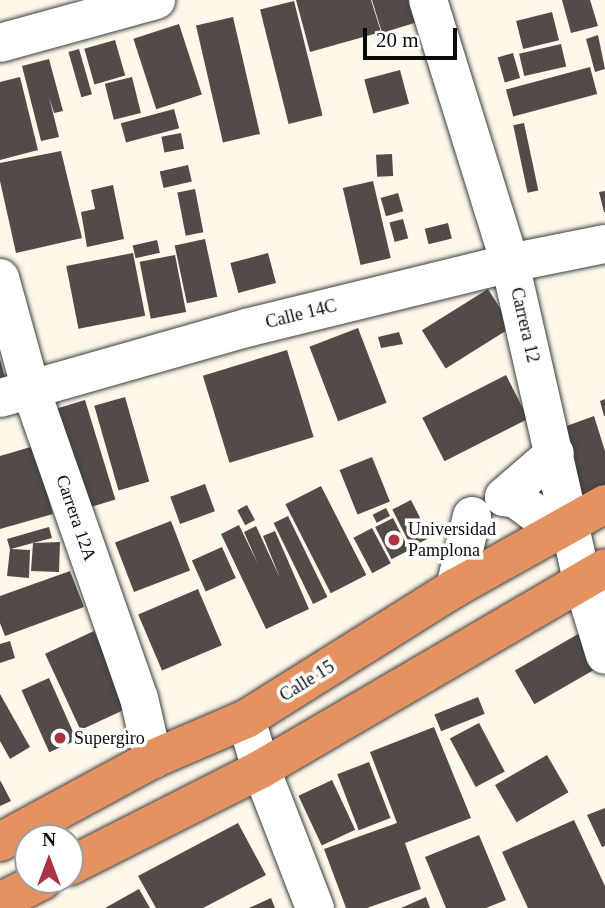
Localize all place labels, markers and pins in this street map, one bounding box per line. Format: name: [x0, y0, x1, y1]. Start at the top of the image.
place label: Universidad Pamplona: [408, 519, 496, 562]
marker: Universidad Pamplona: [386, 532, 402, 548]
place label: Supergiro: [74, 727, 145, 749]
marker: Supergiro: [52, 730, 68, 746]

